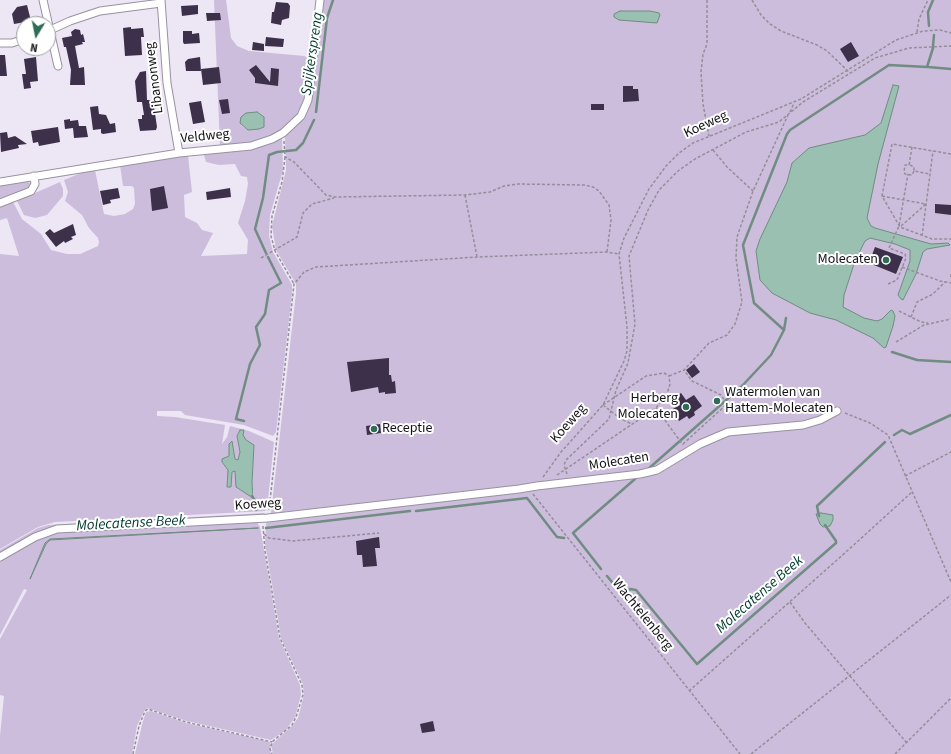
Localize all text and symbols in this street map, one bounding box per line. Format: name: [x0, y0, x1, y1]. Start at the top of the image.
water label: Spijkerspreng: [298, 11, 328, 97]
north arrow: [16, 16, 56, 56]
text: N: [29, 39, 39, 55]
street label: Libanonweg: [142, 41, 168, 115]
street label: Koeweg: [681, 108, 731, 142]
street label: Veldweg: [180, 126, 230, 148]
place label: Molecaten: [817, 252, 878, 268]
marker: Molecaten: [881, 255, 891, 265]
place label: Watermolen van Hattem-Molecaten: [725, 385, 833, 418]
place label: Herberg Molecaten: [617, 391, 678, 424]
marker: Watermolen van Hattem-Molecaten: [712, 396, 722, 406]
street label: Koeweg: [547, 401, 591, 447]
marker: Herberg Molecaten: [681, 402, 691, 412]
place label: Receptie: [382, 421, 432, 437]
marker: Receptie: [369, 424, 379, 434]
street label: Molecaten: [588, 449, 650, 475]
street label: Koeweg: [234, 495, 282, 515]
water label: Molecatense Beek: [76, 512, 186, 536]
water label: Molecatense Beek: [713, 552, 807, 638]
street label: Wachtelenberg: [608, 576, 676, 654]

